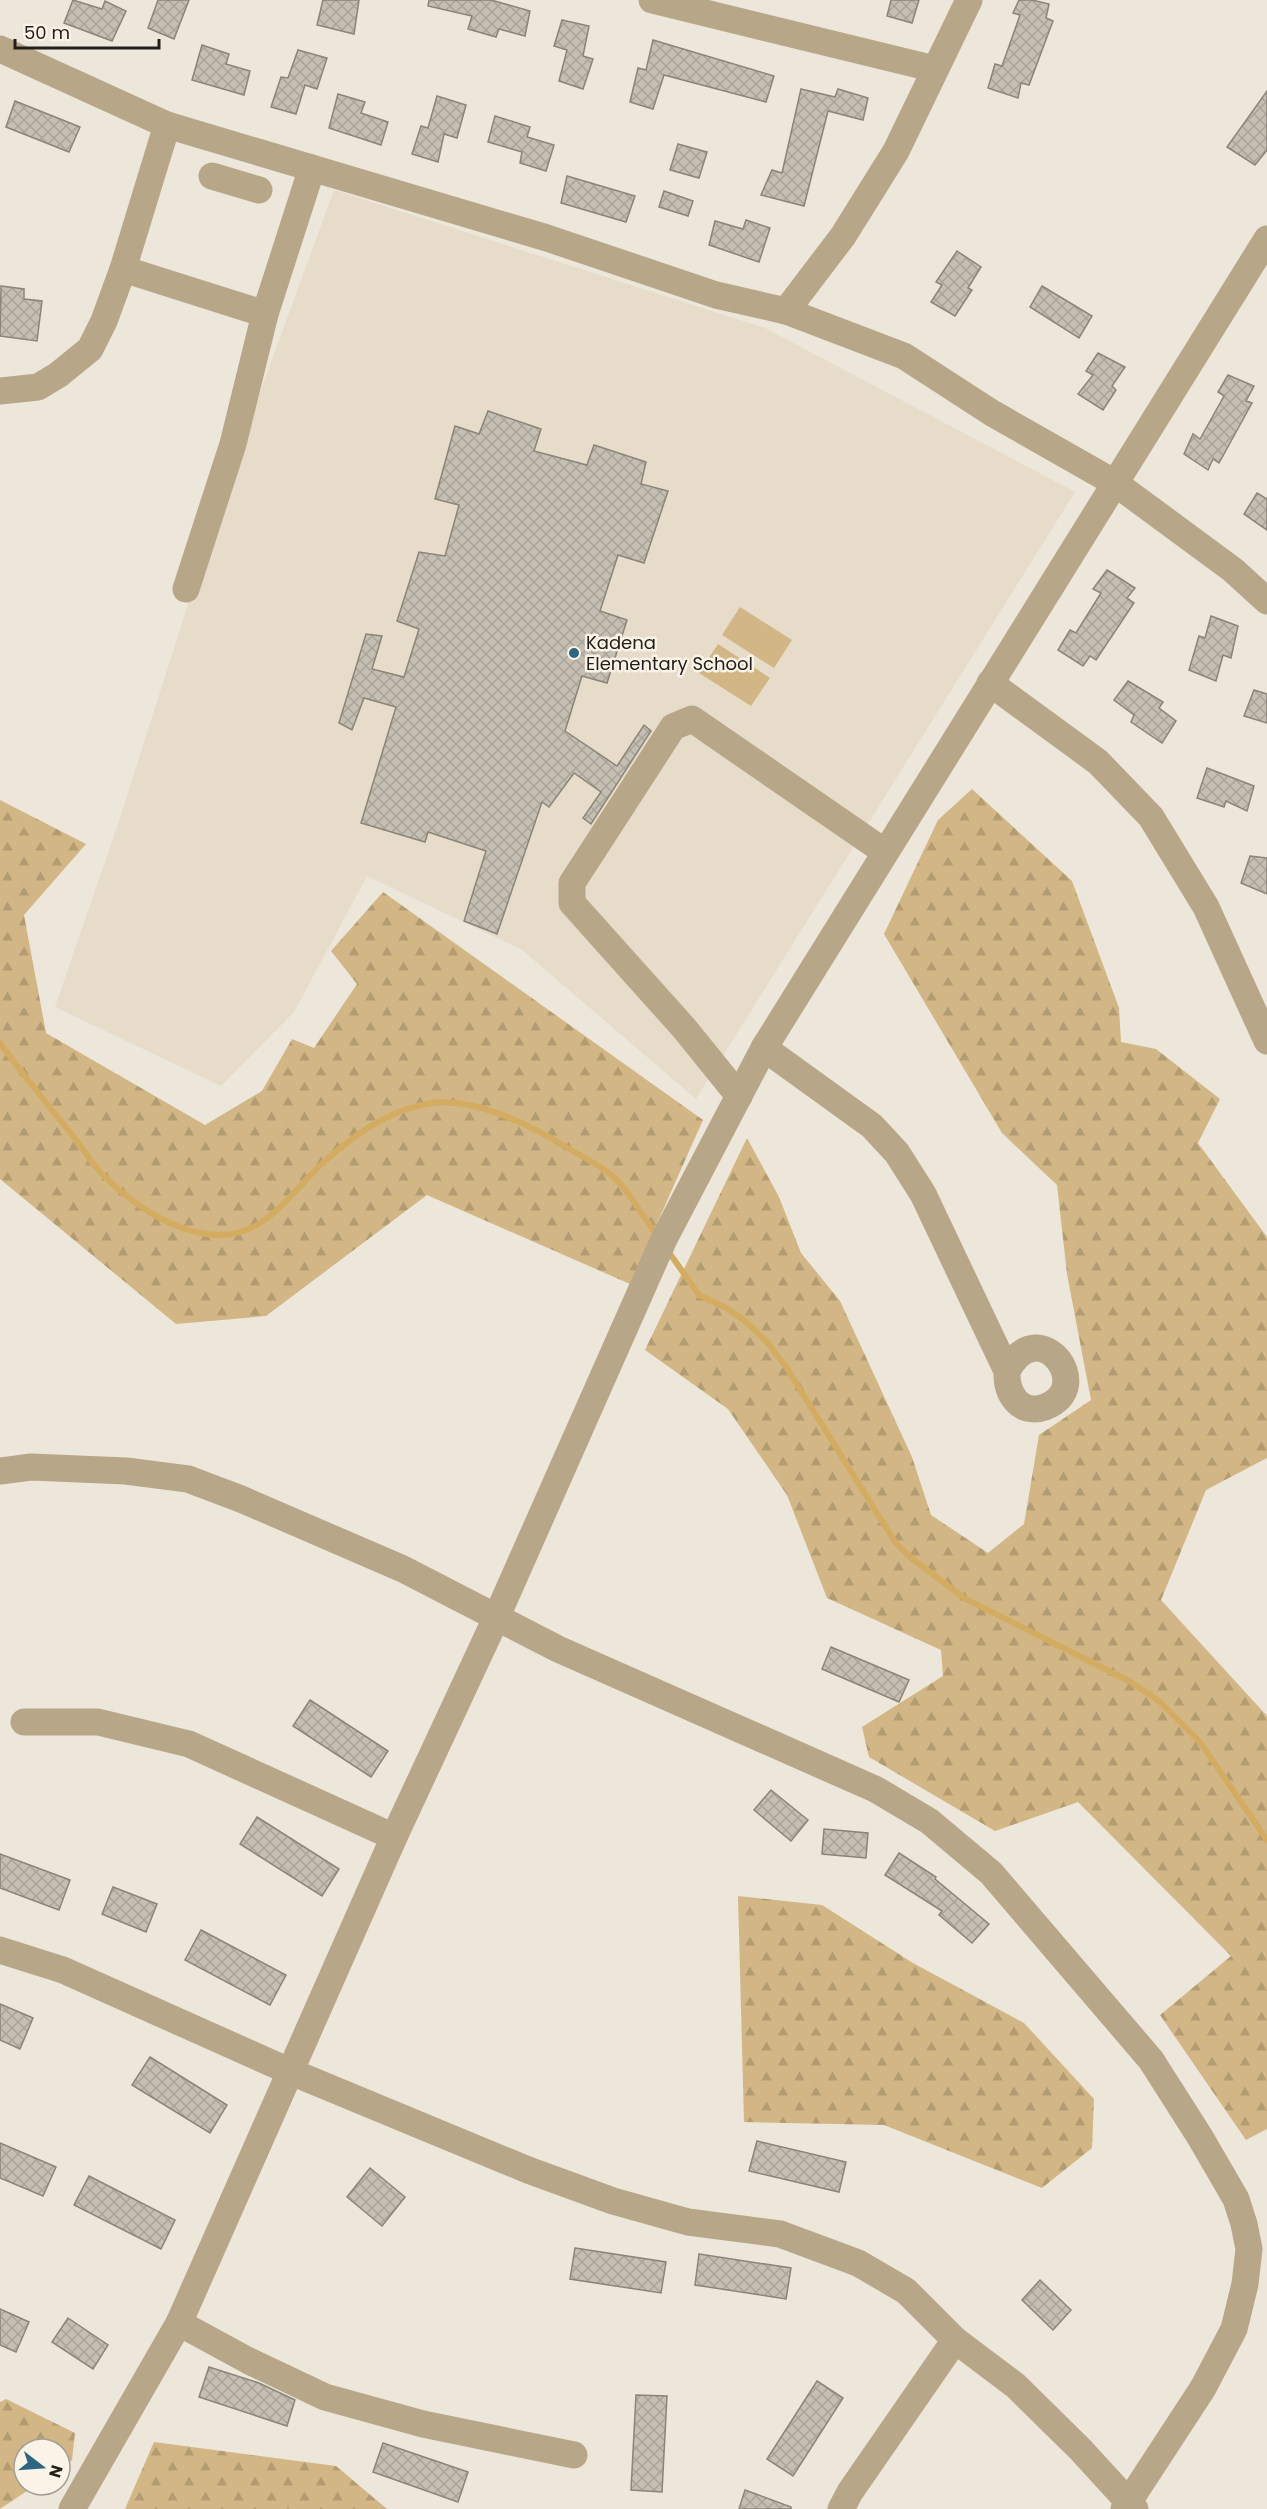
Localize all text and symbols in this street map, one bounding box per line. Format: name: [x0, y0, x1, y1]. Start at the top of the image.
scale bar: [15, 12, 159, 50]
text: 50 m: [24, 20, 70, 45]
place label: Kadena Elementary School: [586, 630, 753, 676]
marker: Kadena Elementary School: [567, 646, 581, 660]
north arrow: [12, 2437, 72, 2497]
text: N: [43, 2462, 69, 2480]

